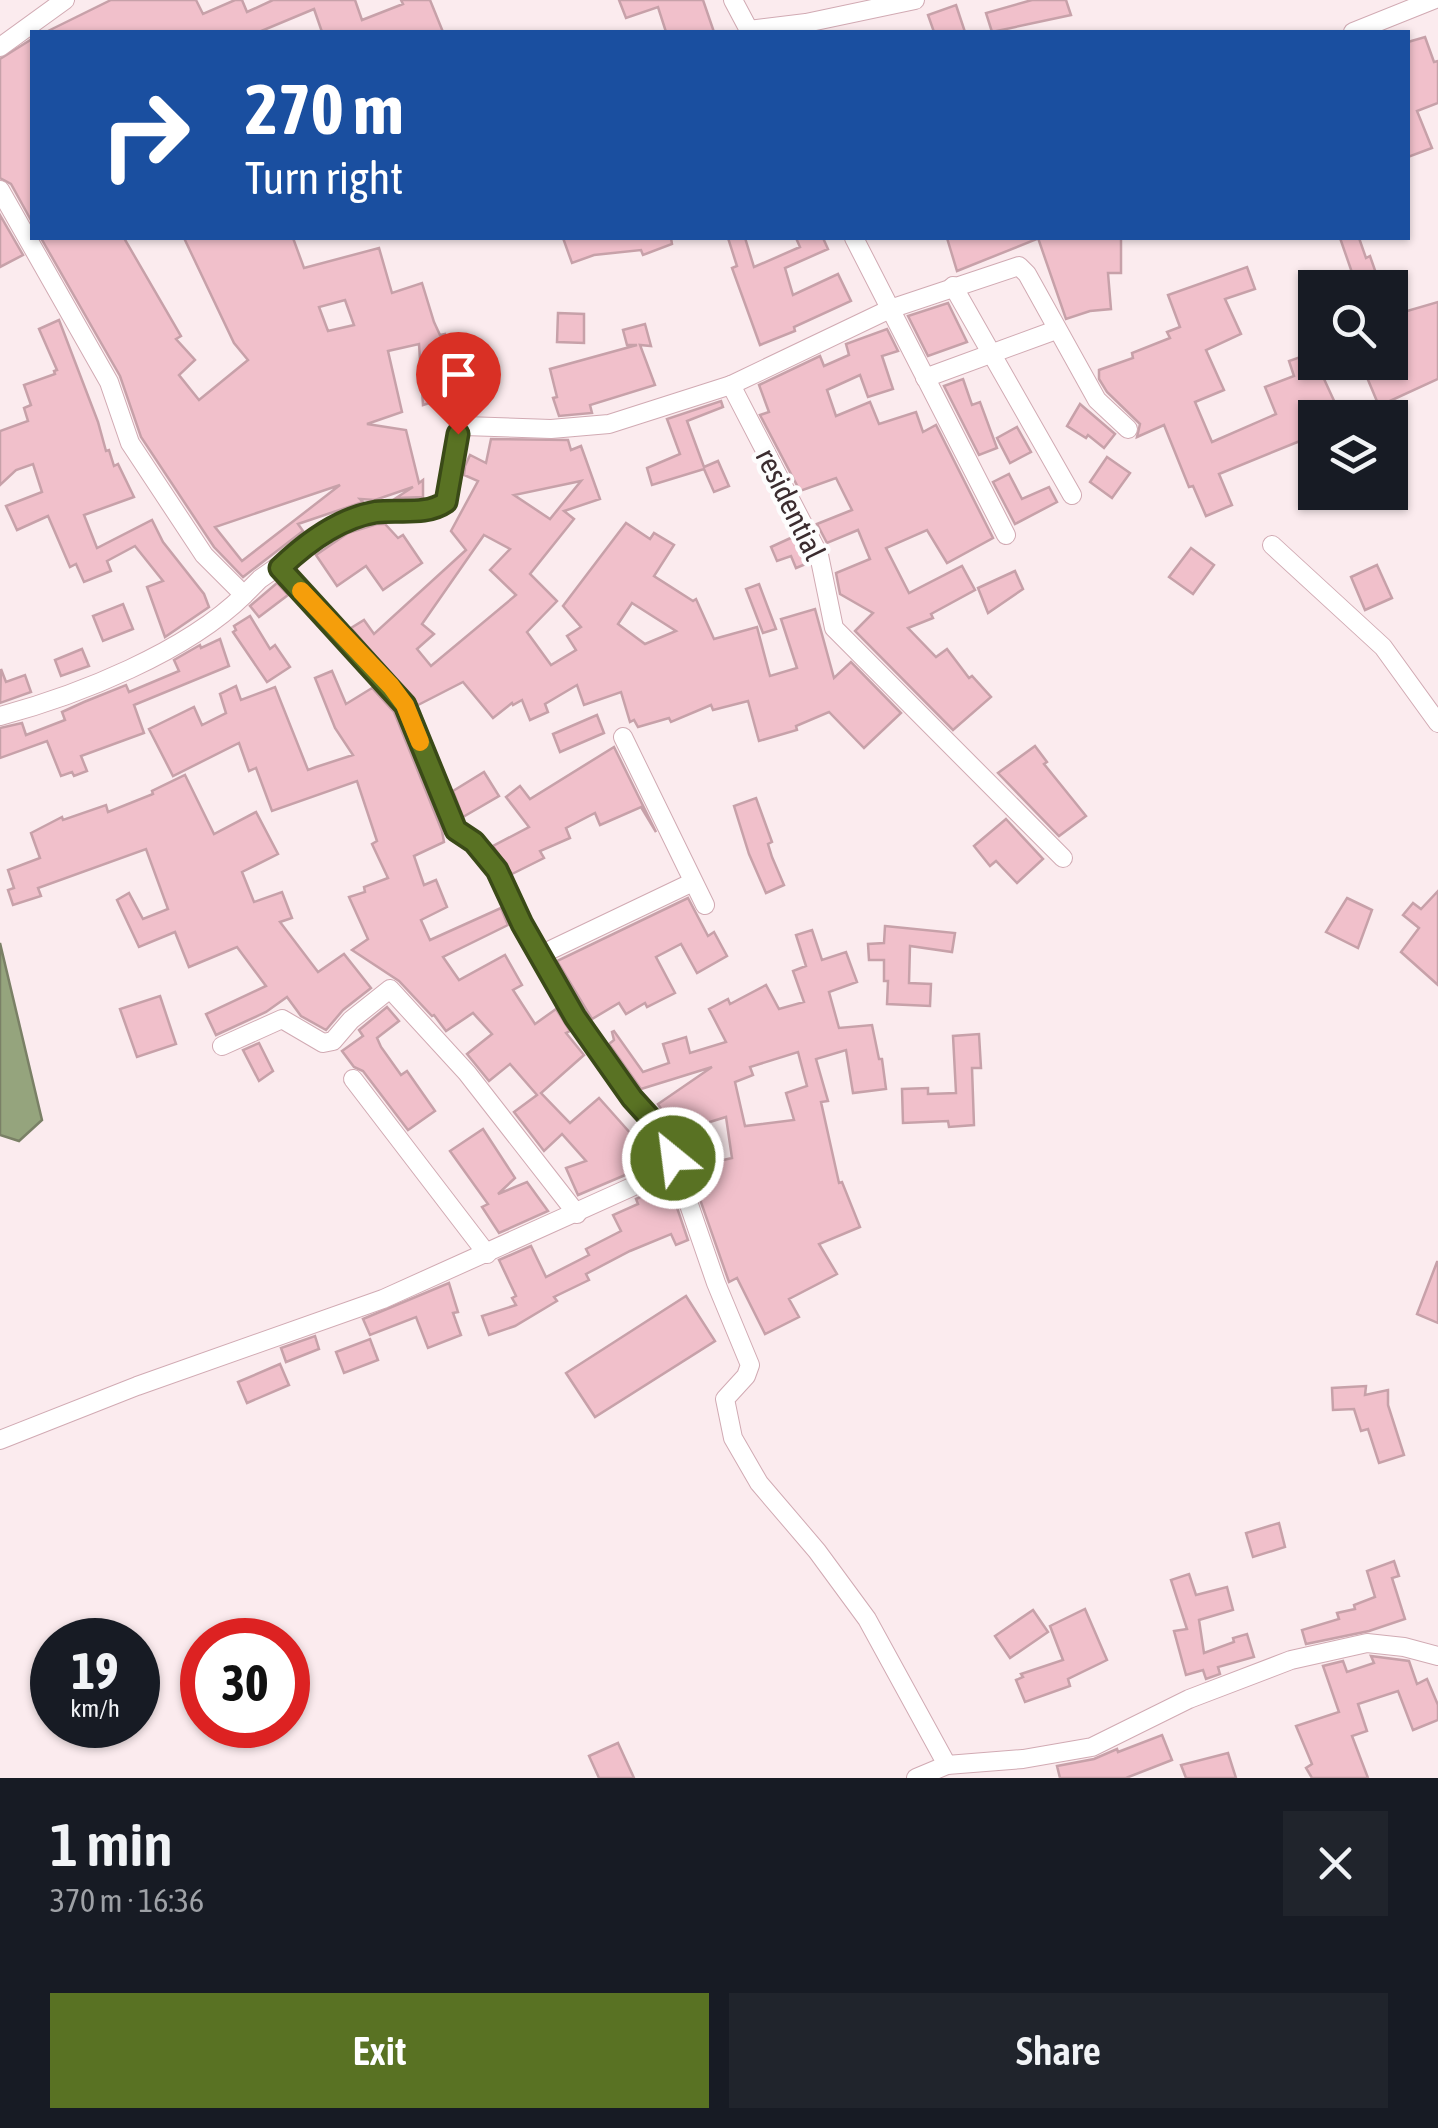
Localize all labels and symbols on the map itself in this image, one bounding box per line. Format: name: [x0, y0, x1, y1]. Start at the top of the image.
pin: [416, 332, 501, 435]
street label: residential: [749, 443, 833, 565]
position arrow: [621, 1106, 725, 1210]
speed limit sign: 30: [180, 1618, 310, 1748]

